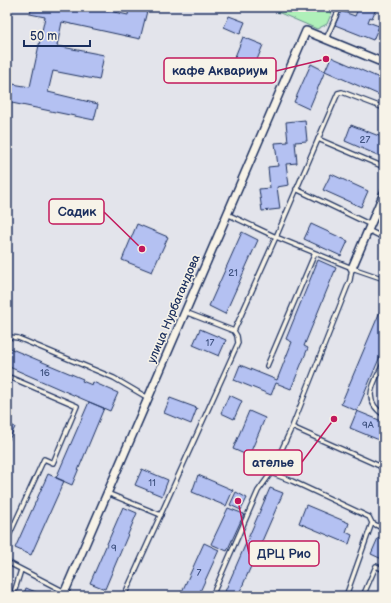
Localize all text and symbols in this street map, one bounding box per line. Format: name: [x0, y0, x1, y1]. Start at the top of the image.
scale bar: [24, 22, 90, 48]
text: 50 m: [30, 29, 57, 44]
callout: кафе Аквариум: [164, 58, 276, 83]
text: кафе Аквариум: [172, 63, 268, 79]
house number: 27: [360, 134, 370, 146]
callout: Садик: [49, 199, 104, 224]
text: Садик: [58, 204, 97, 220]
street label: улица Нурбагандова: [144, 252, 204, 366]
house number: 21: [228, 267, 238, 279]
house number: 17: [206, 337, 214, 349]
house number: 16: [40, 367, 50, 379]
house number: 9А: [362, 419, 375, 431]
callout: ателье: [244, 450, 302, 475]
text: ателье: [252, 455, 294, 471]
house number: 11: [148, 477, 156, 489]
callout: ДРЦ Рио: [249, 541, 319, 566]
house number: 9: [111, 542, 117, 554]
text: ДРЦ Рио: [257, 546, 311, 562]
house number: 7: [197, 567, 202, 579]

